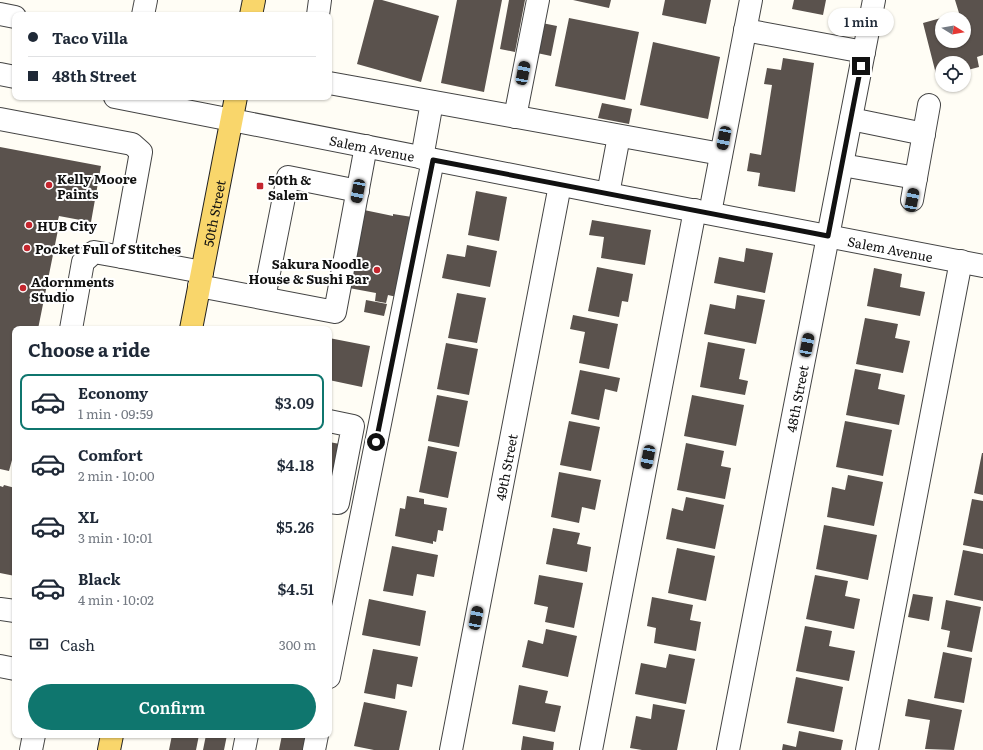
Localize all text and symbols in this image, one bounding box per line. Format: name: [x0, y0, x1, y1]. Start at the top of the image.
callout: 1 min: [828, 8, 894, 36]
text: 1 min: [844, 12, 878, 31]
north arrow: [935, 12, 971, 48]
map controls: [935, 12, 971, 92]
text: Taco Villa: [52, 26, 128, 49]
button: locate: [935, 56, 971, 92]
route end: [852, 57, 870, 75]
car: [515, 60, 531, 86]
text: 48th Street: [52, 64, 137, 87]
car: [716, 125, 732, 151]
street label: Salem Avenue: [328, 130, 417, 165]
place label: Kelly Moore Paints: [57, 169, 137, 203]
place label: 50th & Salem: [268, 170, 311, 204]
street label: 50th Street: [198, 177, 229, 248]
car: [350, 178, 366, 204]
marker: Kelly Moore Paints: [44, 180, 54, 190]
marker: 50th & Salem: [255, 181, 265, 191]
car: [904, 187, 920, 213]
place label: HUB City: [37, 216, 97, 235]
marker: HUB City: [24, 220, 34, 230]
street label: Salem Avenue: [846, 231, 935, 266]
place label: Pocket Full of Stitches: [35, 239, 182, 258]
marker: Pocket Full of Stitches: [22, 243, 32, 253]
place label: Sakura Noodle House & Sushi Bar: [249, 254, 369, 288]
marker: Sakura Noodle House & Sushi Bar: [372, 265, 382, 275]
place label: Adornments Studio: [31, 272, 115, 306]
marker: Adornments Studio: [18, 283, 28, 293]
car: [799, 332, 815, 358]
text: Choose a ride: [28, 336, 150, 363]
street label: 48th Street: [781, 363, 812, 434]
text: Economy: [78, 381, 148, 404]
icon: car: [30, 384, 66, 420]
text: $3.09: [275, 391, 314, 414]
text: 1 min · 09:59: [78, 404, 153, 423]
street label: 49th Street: [490, 431, 521, 502]
route start: [367, 433, 385, 451]
text: Comfort: [78, 443, 143, 466]
car: [640, 444, 656, 470]
icon: car: [30, 446, 66, 482]
text: $4.18: [277, 453, 314, 476]
text: 2 min · 10:00: [78, 466, 154, 485]
text: XL: [78, 505, 99, 528]
icon: car: [30, 508, 66, 544]
text: $5.26: [276, 515, 314, 538]
text: 3 min · 10:01: [78, 528, 153, 547]
text: Black: [78, 567, 121, 590]
icon: car: [30, 570, 66, 606]
text: $4.51: [277, 577, 314, 600]
text: 4 min · 10:02: [78, 590, 154, 609]
car: [468, 605, 484, 631]
icon: cash: [28, 633, 50, 655]
text: Cash: [60, 633, 95, 656]
text: 300 m: [279, 635, 316, 654]
button: Confirm: [28, 684, 316, 730]

